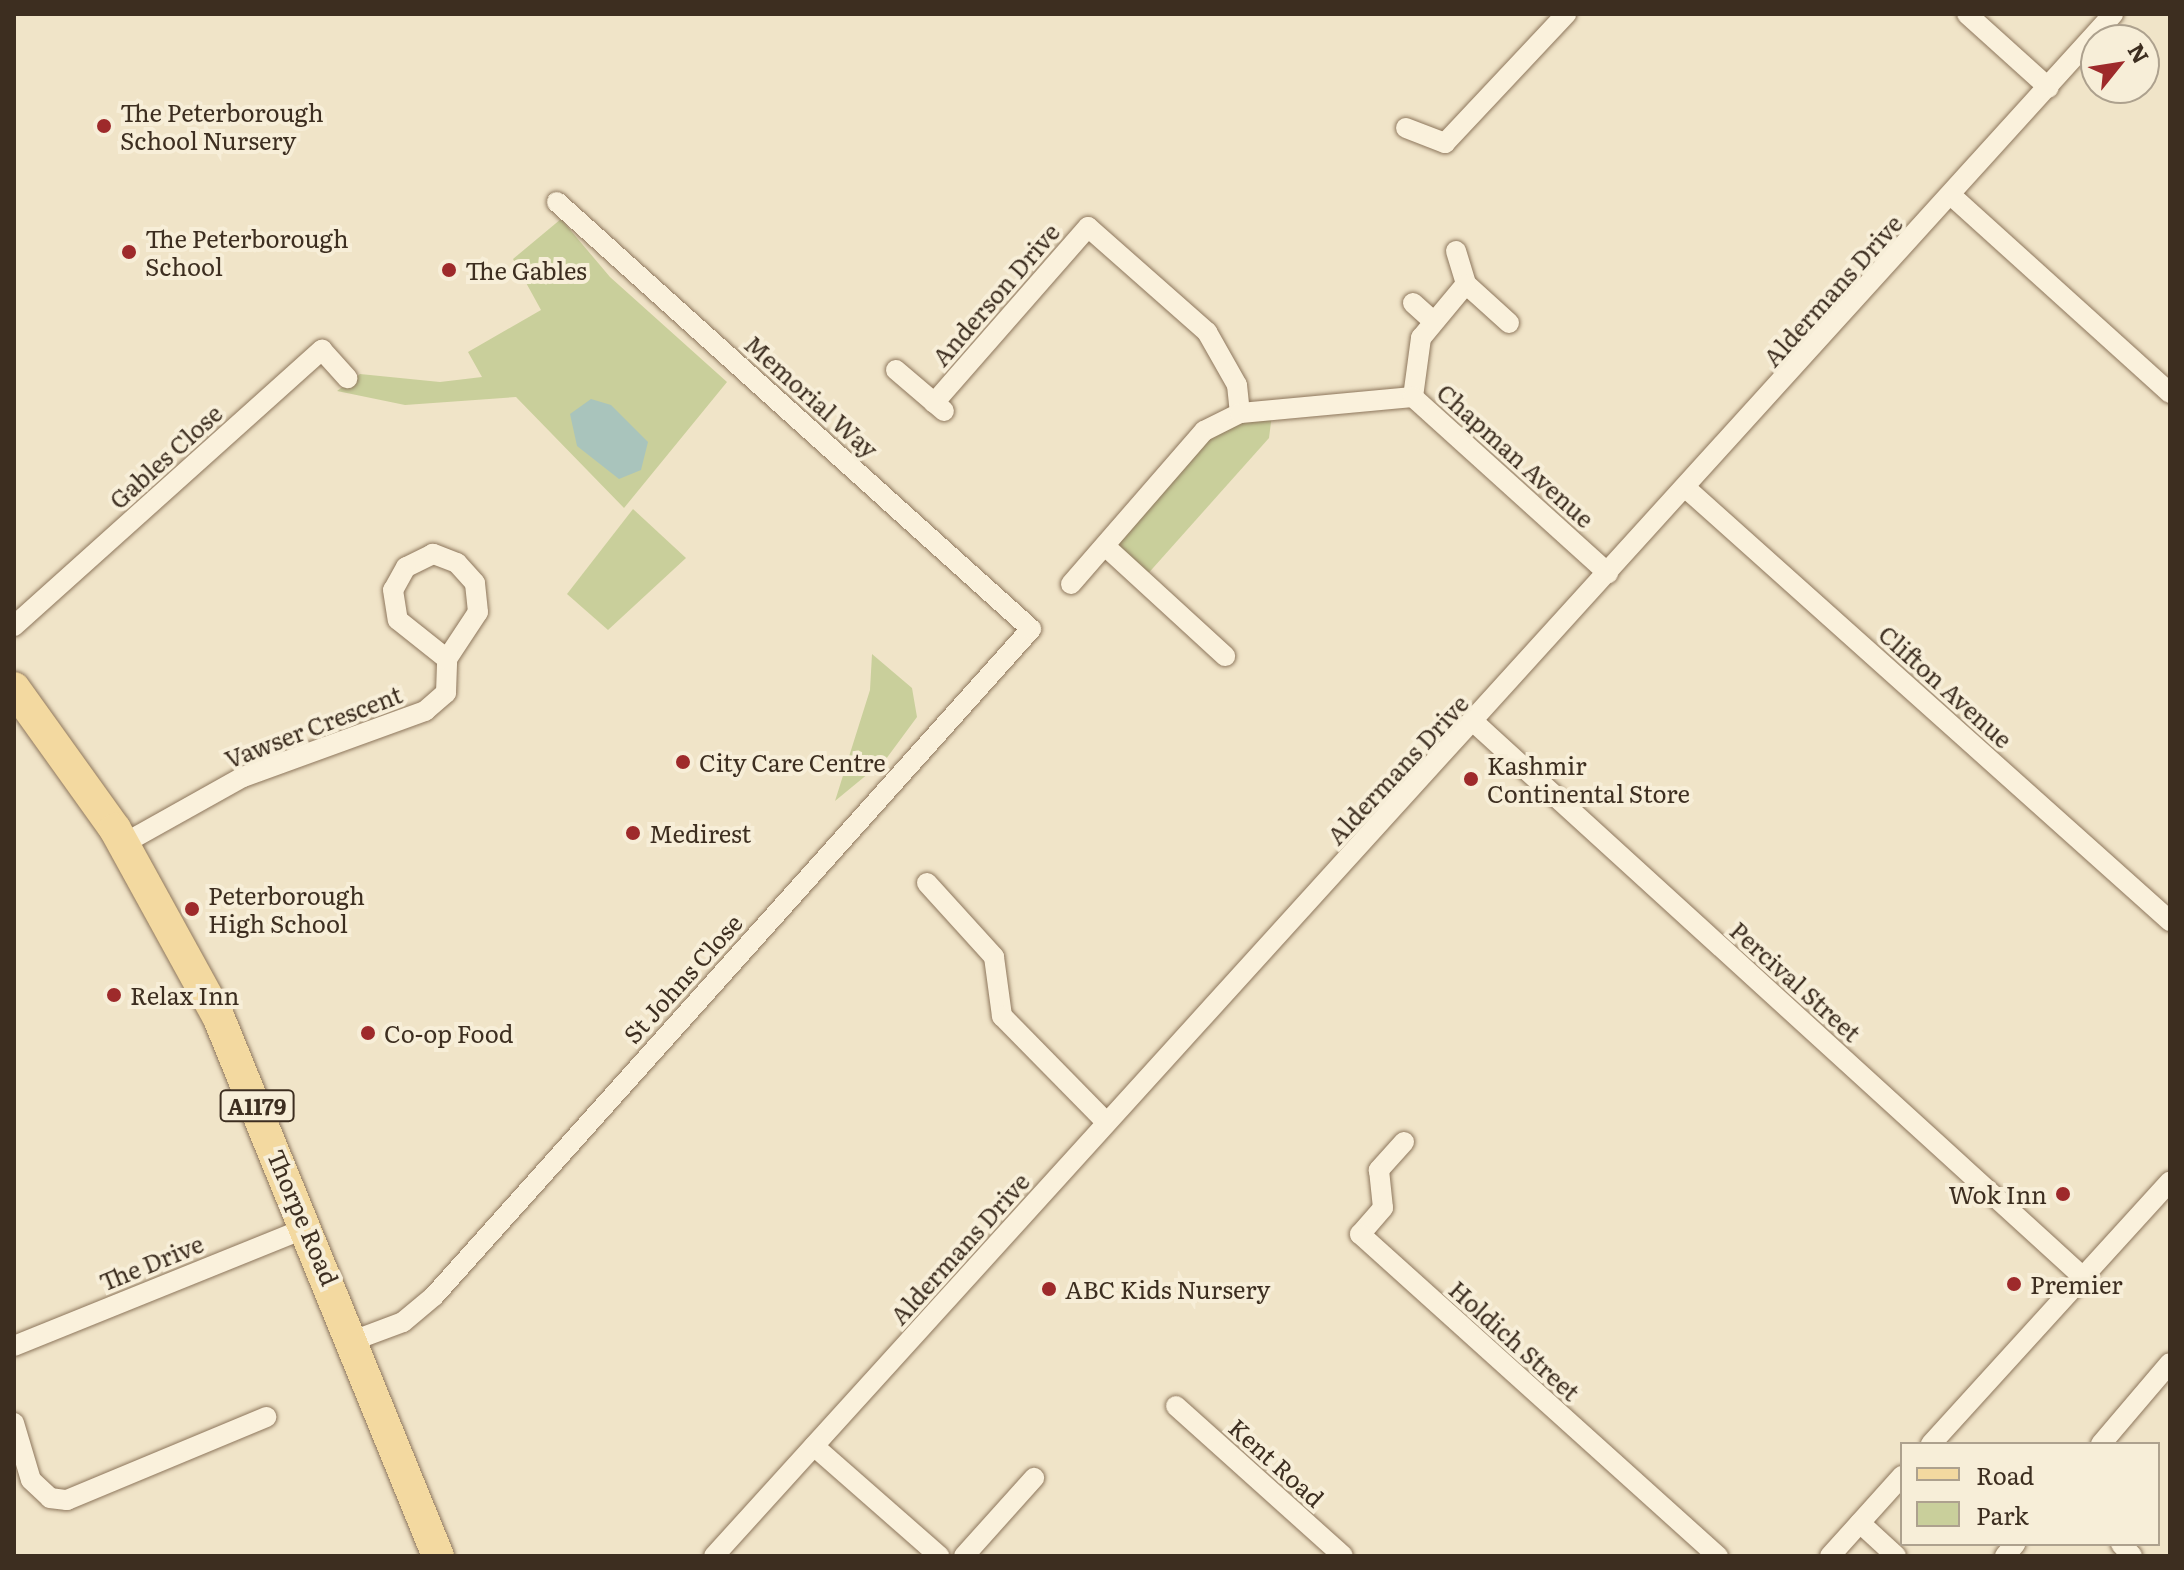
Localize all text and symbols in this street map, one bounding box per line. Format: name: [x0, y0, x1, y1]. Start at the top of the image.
north arrow: [2080, 24, 2160, 104]
text: N: [2121, 37, 2158, 69]
place label: The Peterborough School Nursery: [120, 98, 324, 154]
marker: The Peterborough School Nursery: [95, 117, 113, 135]
street label: Aldermans Drive: [1756, 208, 1908, 372]
street label: Anderson Drive: [925, 217, 1065, 371]
place label: The Peterborough School: [145, 224, 349, 280]
marker: The Peterborough School: [120, 243, 138, 261]
place label: The Gables: [465, 256, 587, 284]
marker: The Gables: [440, 261, 458, 279]
street label: Memorial Way: [740, 329, 884, 463]
street label: Chapman Avenue: [1432, 377, 1600, 533]
street label: Gables Close: [103, 398, 227, 514]
street label: Clifton Avenue: [1874, 619, 2018, 753]
street label: Vawser Crescent: [220, 679, 406, 773]
street label: Aldermans Drive: [1320, 688, 1474, 850]
place label: City Care Centre: [699, 748, 886, 776]
place label: Kashmir Continental Store: [1487, 751, 1690, 807]
marker: City Care Centre: [674, 753, 692, 771]
marker: Kashmir Continental Store: [1462, 770, 1480, 788]
place label: Medirest: [649, 819, 751, 847]
marker: Medirest: [624, 824, 642, 842]
place label: Peterborough High School: [208, 881, 365, 937]
marker: Peterborough High School: [183, 900, 201, 918]
street label: St Johns Close: [617, 908, 747, 1048]
street label: Percival Street: [1725, 915, 1867, 1047]
place label: Relax Inn: [130, 981, 240, 1009]
marker: Relax Inn: [105, 986, 123, 1004]
place label: Co-op Food: [384, 1019, 513, 1047]
marker: Co-op Food: [359, 1024, 377, 1042]
road number: A1179: [219, 1088, 295, 1124]
street label: Thorpe Road: [262, 1145, 346, 1289]
street label: Aldermans Drive: [883, 1166, 1035, 1330]
place label: Wok Inn: [1948, 1180, 2047, 1208]
marker: Wok Inn: [2054, 1185, 2072, 1203]
street label: The Drive: [95, 1228, 207, 1296]
place label: Premier: [2030, 1270, 2123, 1298]
street label: Holdich Street: [1444, 1274, 1586, 1406]
place label: ABC Kids Nursery: [1065, 1275, 1270, 1303]
marker: Premier: [2005, 1275, 2023, 1293]
marker: ABC Kids Nursery: [1040, 1280, 1058, 1298]
street label: Kent Road: [1224, 1412, 1330, 1512]
legend: [1900, 1442, 2160, 1546]
text: Road: [1976, 1457, 2034, 1492]
text: Park: [1976, 1497, 2029, 1532]

